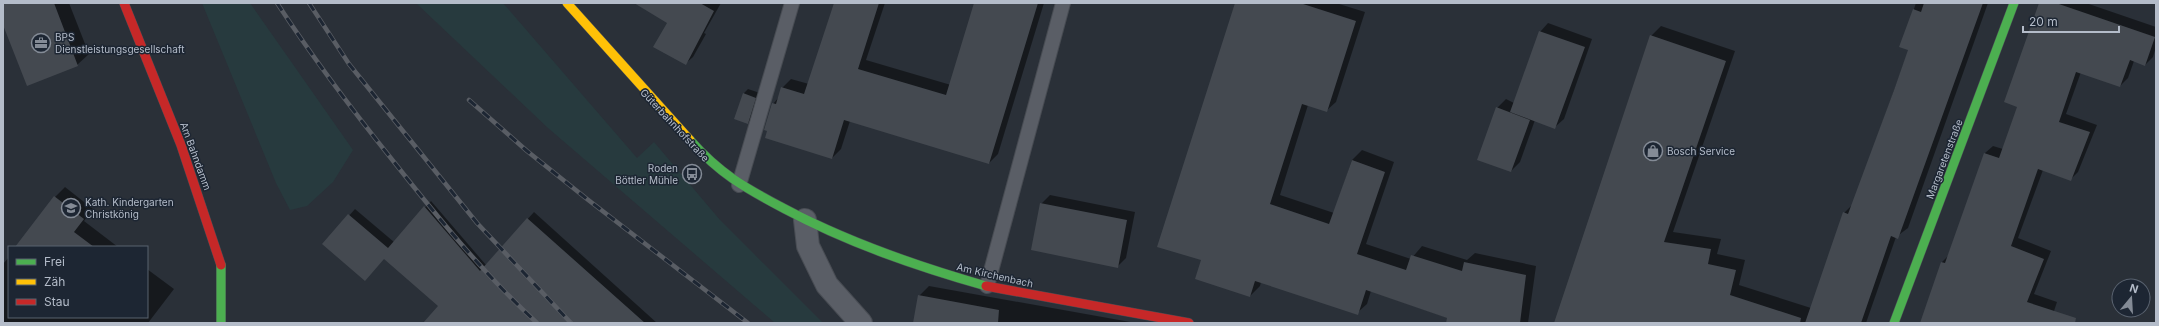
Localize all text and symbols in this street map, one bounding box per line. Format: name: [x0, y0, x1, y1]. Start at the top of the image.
scale bar: [2023, 8, 2119, 34]
text: 20 m: [2029, 14, 2058, 29]
place label: BPS Dienstleistungsgesellschaft: [55, 31, 185, 55]
office icon: BPS Dienstleistungsgesellschaft: [30, 32, 52, 54]
street label: Güterbahnhofstraße: [638, 86, 712, 164]
street label: Margaretenstraße: [1923, 117, 1965, 200]
street label: Am Bahndamm: [178, 120, 214, 192]
shop icon: Bosch Service: [1642, 140, 1664, 162]
place label: Bosch Service: [1667, 145, 1735, 157]
place label: Roden Böttler Mühle: [615, 162, 678, 186]
bus stop icon: Roden Böttler Mühle: [681, 163, 703, 185]
place label: Kath. Kindergarten Christkönig: [85, 196, 174, 220]
school or university icon: Kath. Kindergarten Christkönig: [60, 197, 82, 219]
legend: [8, 246, 148, 318]
text: Frei: [44, 254, 65, 269]
street label: Am Kirchenbach: [956, 260, 1035, 290]
text: Zäh: [44, 274, 65, 289]
north arrow: [2111, 278, 2151, 318]
text: N: [2128, 281, 2140, 296]
text: Stau: [44, 294, 70, 309]

